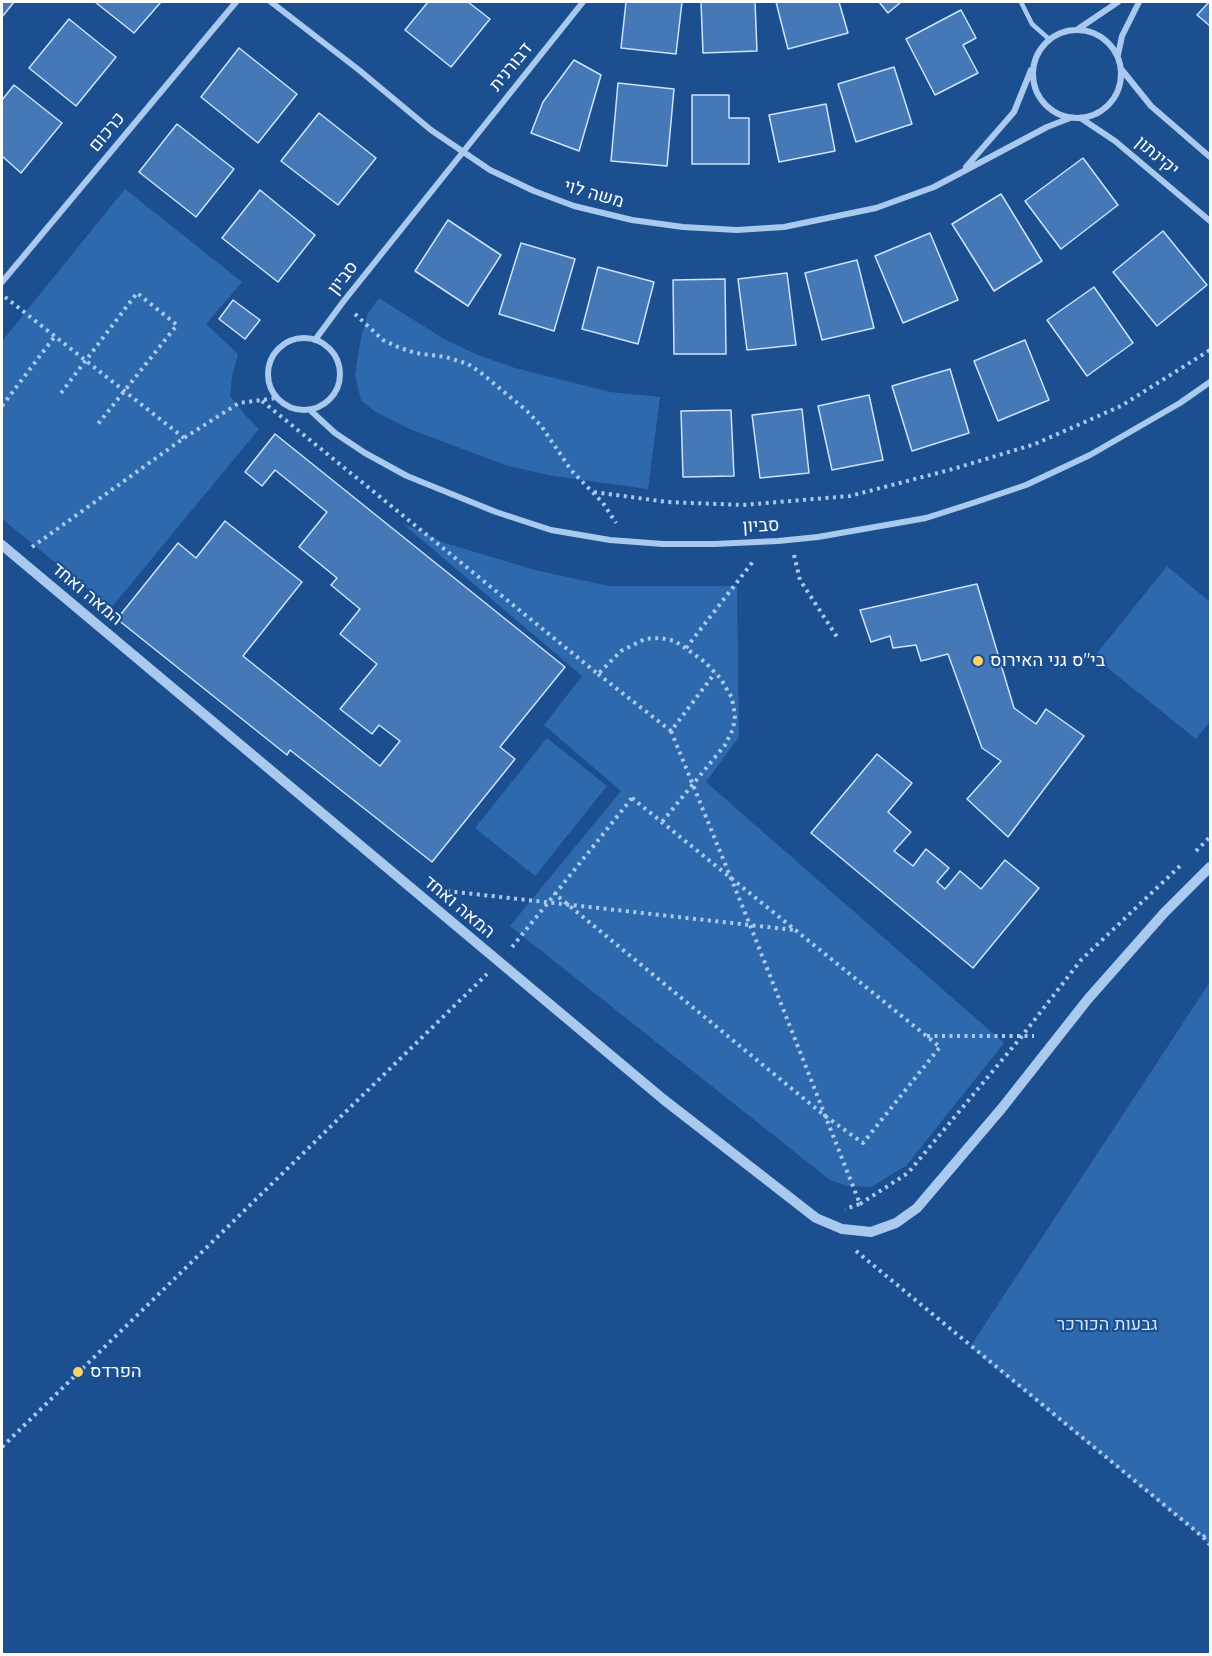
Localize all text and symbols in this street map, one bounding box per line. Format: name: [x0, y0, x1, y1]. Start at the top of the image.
street label: דבורנית: [485, 38, 537, 96]
street label: כרכום: [84, 108, 130, 156]
street label: יקינתון: [1131, 132, 1183, 180]
street label: משה לוי: [562, 175, 626, 213]
street label: סביון: [323, 257, 363, 299]
street label: סביון: [742, 514, 780, 538]
street label: המאה ואחד: [47, 558, 127, 630]
place label: בי"ס גני האירוס: [990, 650, 1105, 672]
marker: בי"ס גני האירוס: [971, 654, 985, 668]
street label: המאה ואחד: [419, 871, 499, 943]
park label: גבעות הכורכר: [1056, 1314, 1158, 1336]
place label: הפרדס: [90, 1361, 142, 1383]
marker: הפרדס: [71, 1365, 85, 1379]

